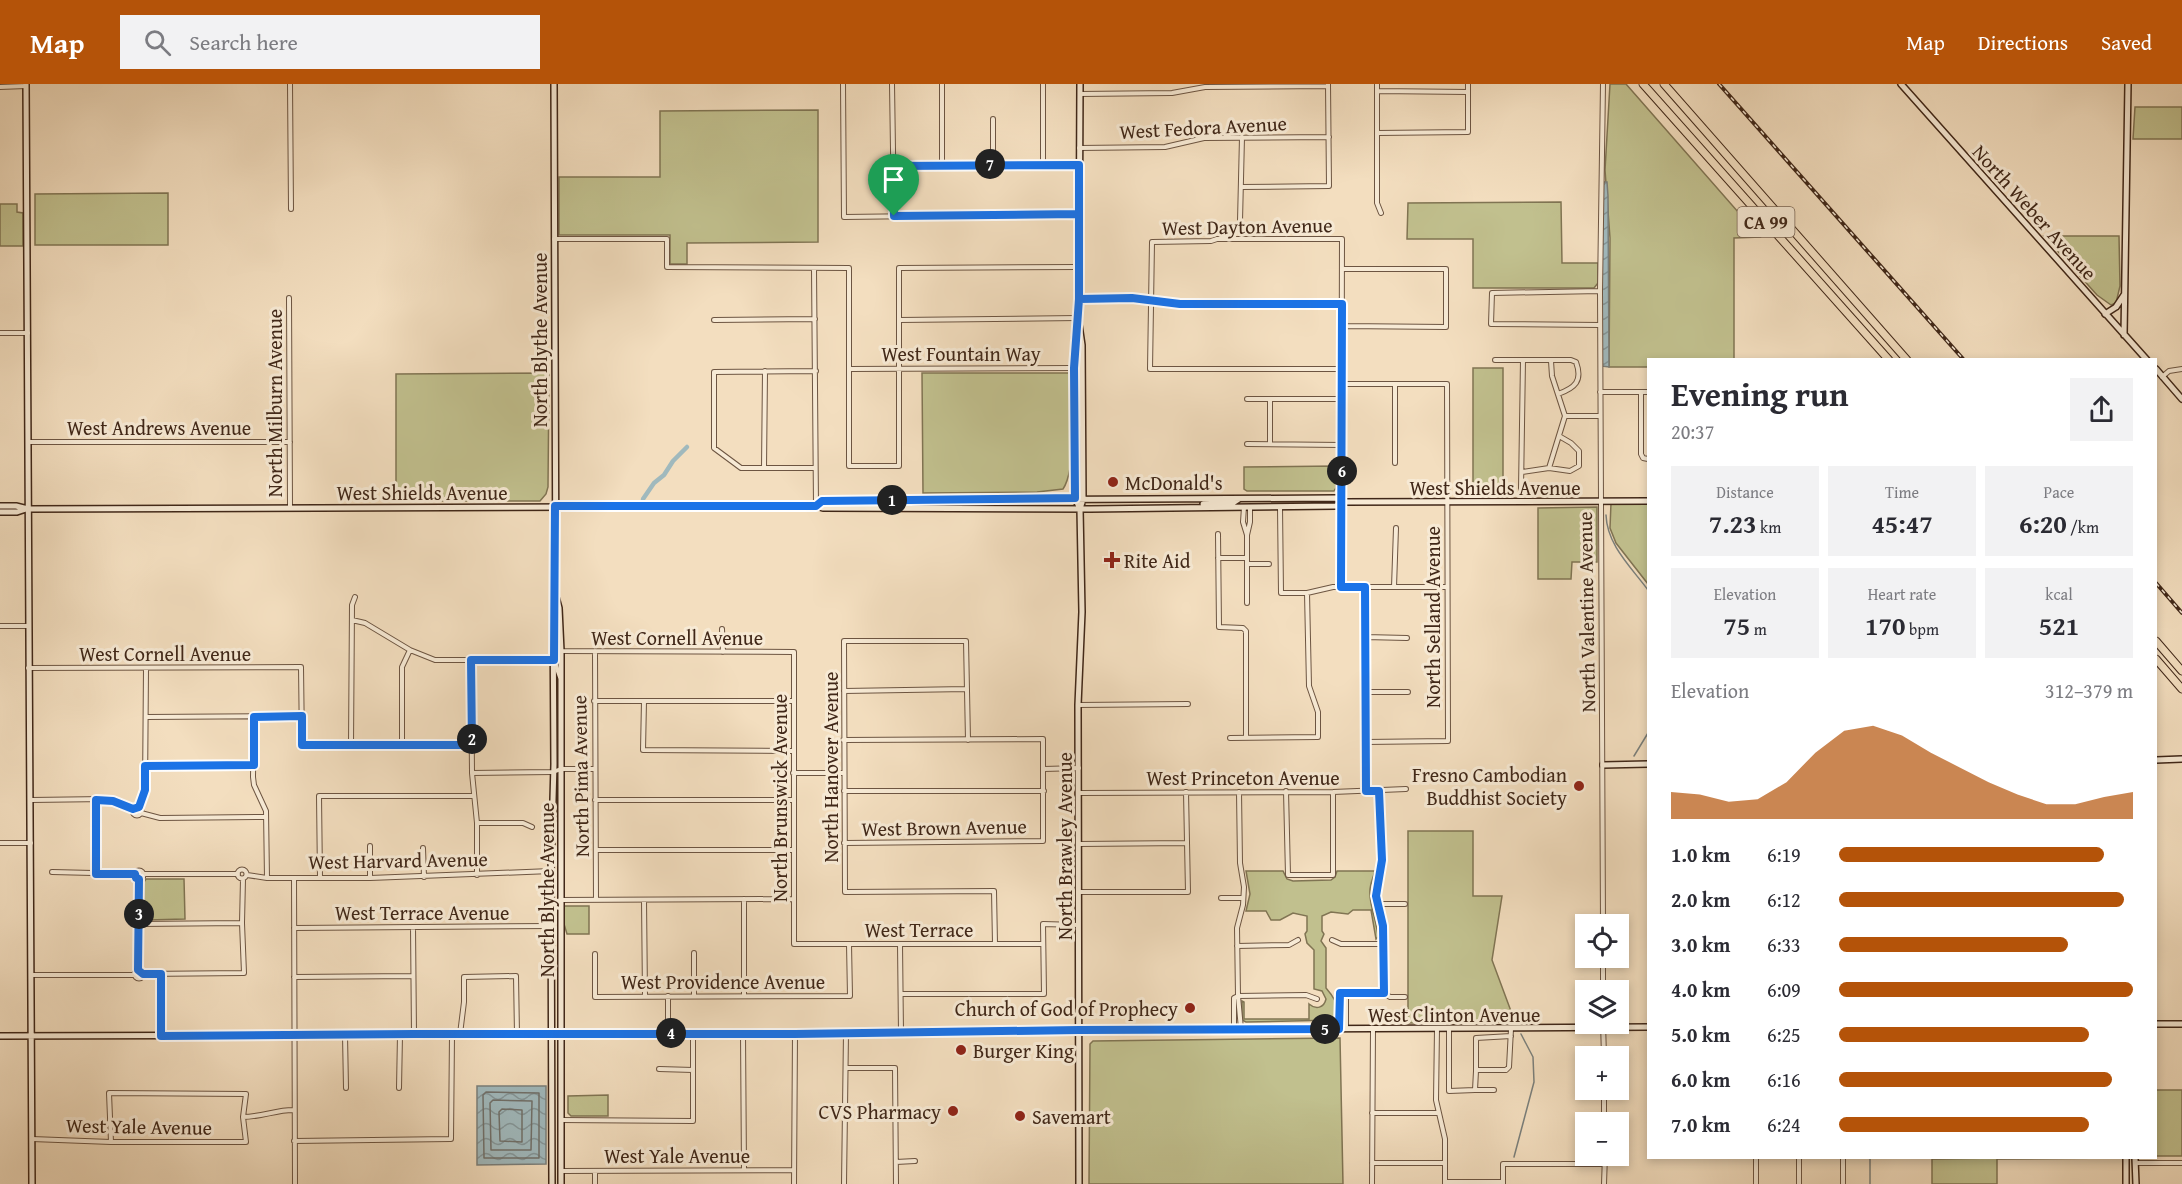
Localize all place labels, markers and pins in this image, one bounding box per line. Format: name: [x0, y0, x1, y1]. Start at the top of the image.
pin: 7: [975, 149, 1005, 179]
pin: [868, 154, 919, 216]
pin: 6: [1327, 456, 1357, 486]
place label: McDonald's: [1125, 468, 1223, 497]
marker: McDonald's: [1106, 475, 1120, 489]
pin: 1: [877, 485, 907, 515]
place label: Rite Aid: [1124, 546, 1191, 575]
marker: Rite Aid: [1105, 553, 1119, 567]
pin: 2: [457, 724, 487, 754]
place label: Fresno Cambodian Buddhist Society: [1412, 760, 1567, 812]
marker: Fresno Cambodian Buddhist Society: [1572, 779, 1586, 793]
pin: 3: [124, 899, 154, 929]
place label: Church of God of Prophecy: [955, 994, 1178, 1023]
marker: Church of God of Prophecy: [1183, 1001, 1197, 1015]
pin: 5: [1310, 1014, 1340, 1044]
pin: 4: [656, 1018, 686, 1048]
place label: Burger King: [973, 1036, 1074, 1065]
marker: Burger King: [954, 1043, 968, 1057]
place label: CVS Pharmacy: [819, 1097, 941, 1126]
place label: Savemart: [1032, 1102, 1111, 1131]
marker: CVS Pharmacy: [946, 1104, 960, 1118]
marker: Savemart: [1013, 1109, 1027, 1123]

